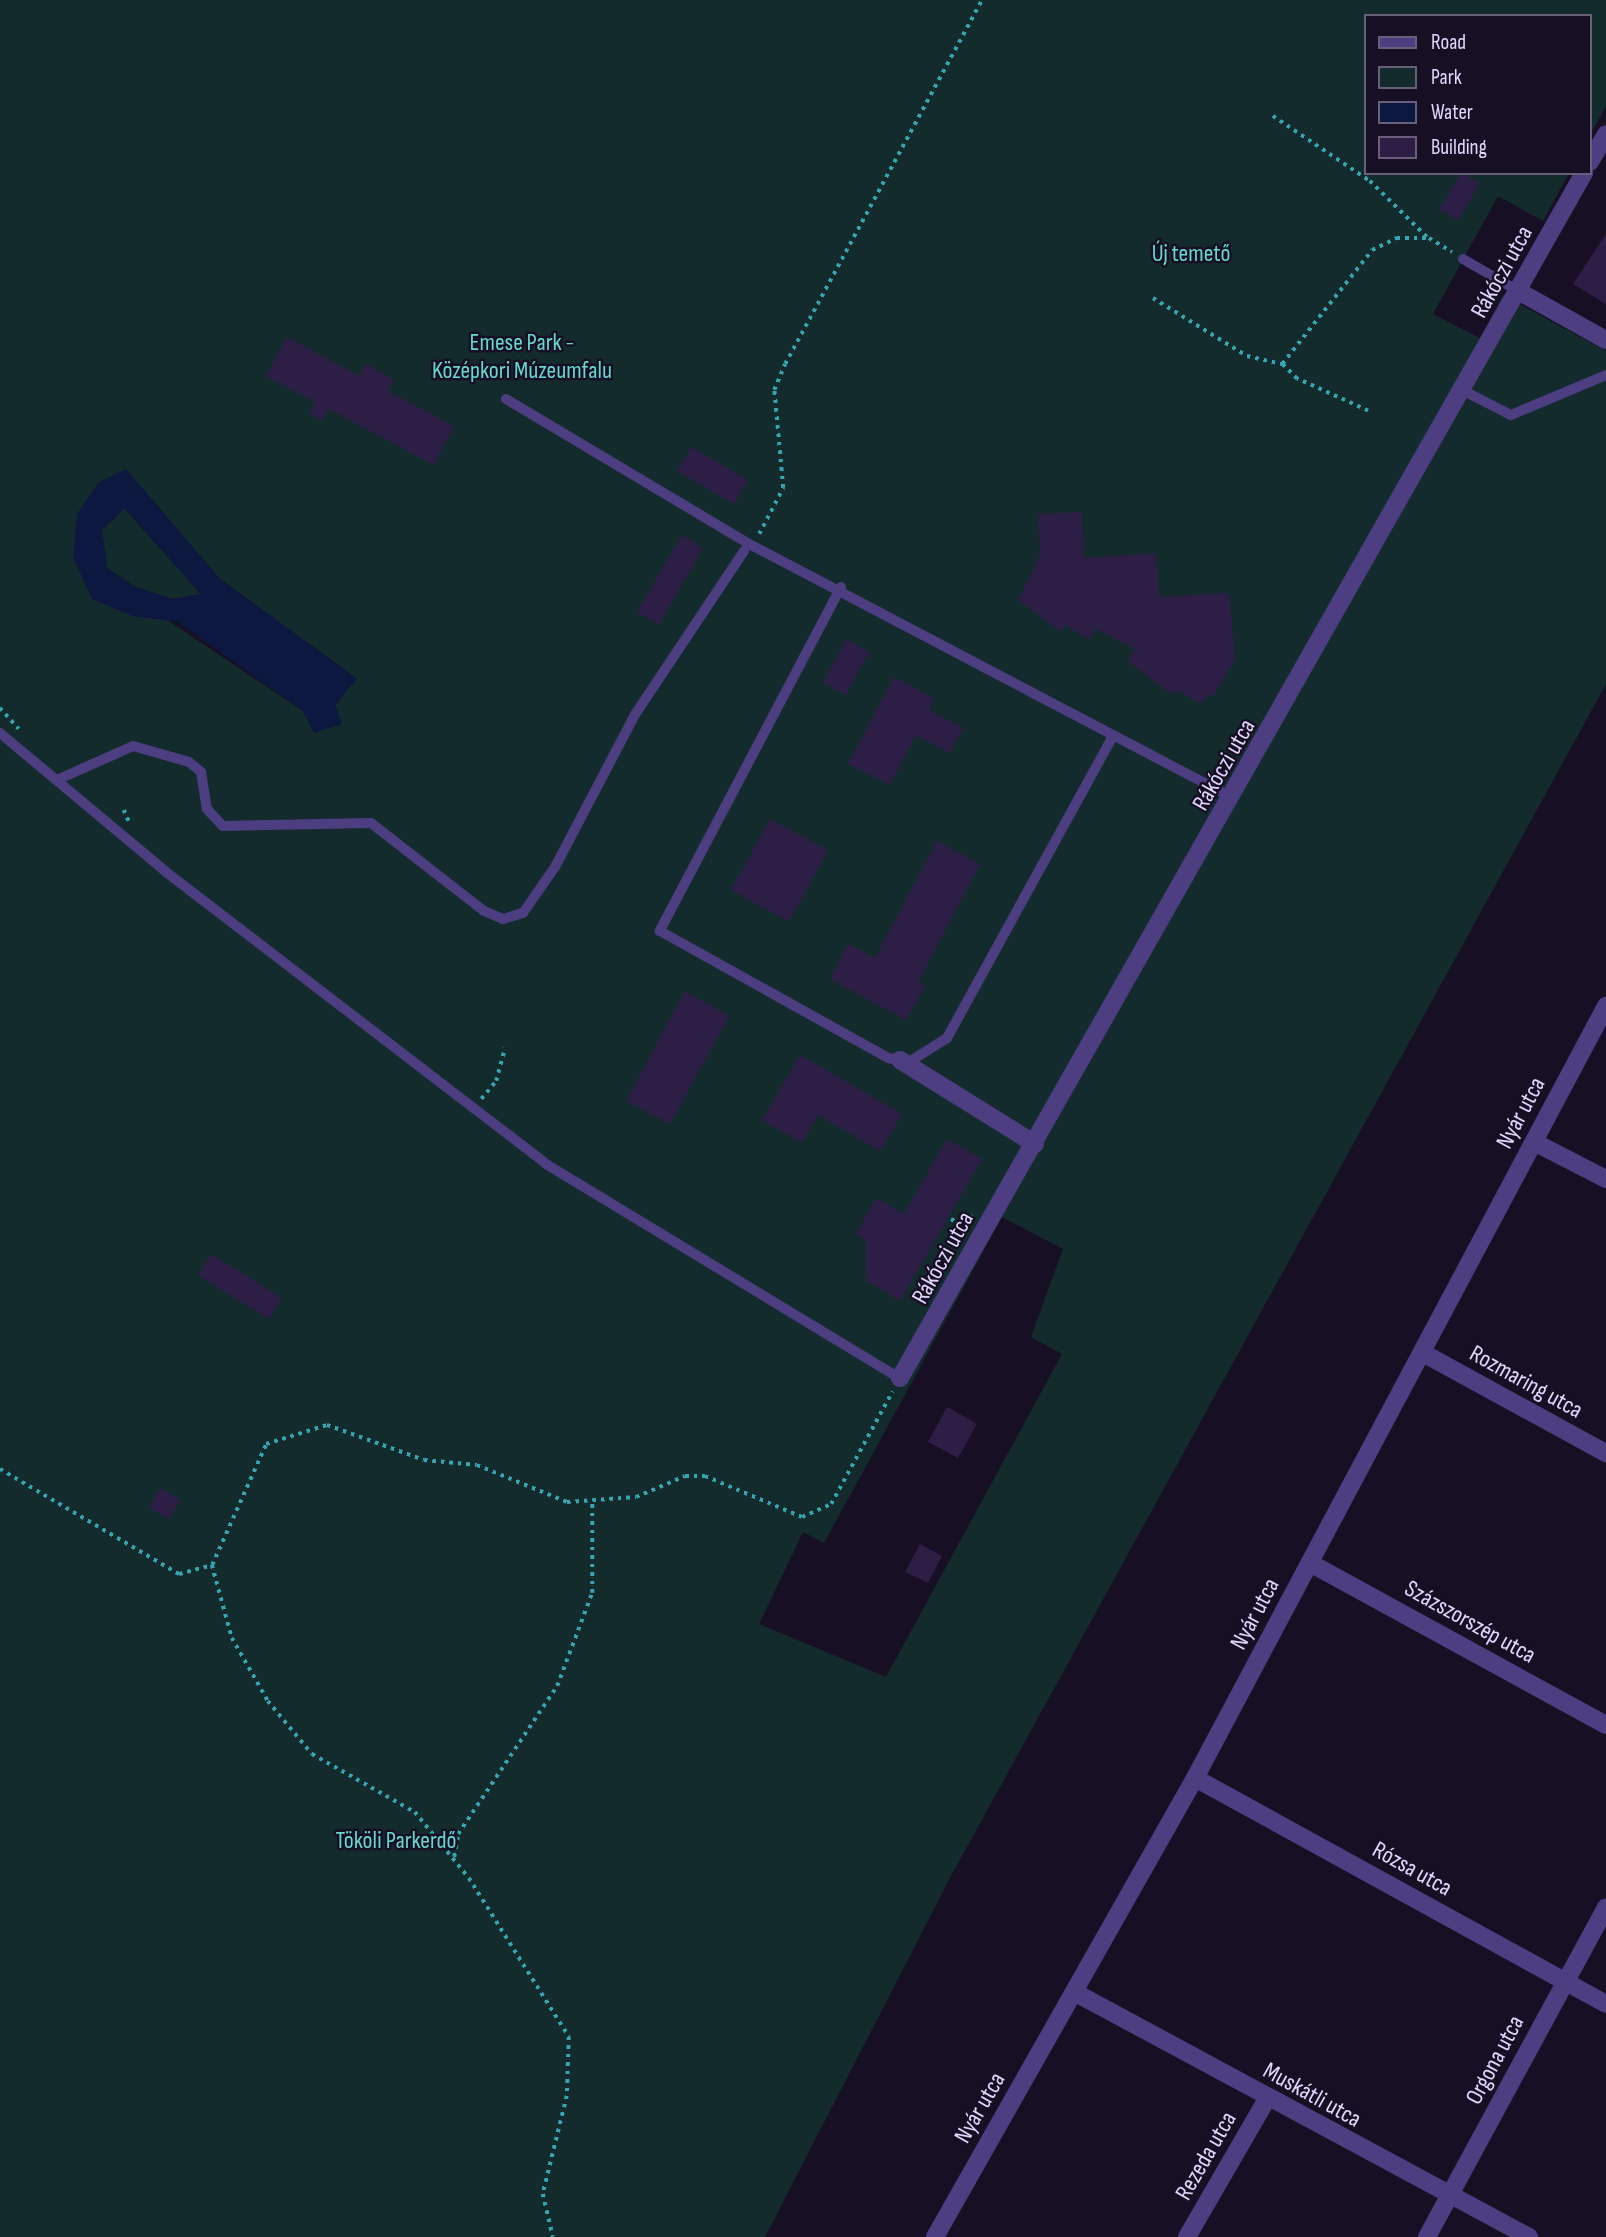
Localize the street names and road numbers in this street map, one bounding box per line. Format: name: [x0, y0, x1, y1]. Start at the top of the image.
street label: Rákóczi utca: [1465, 221, 1539, 323]
street label: Rákóczi utca: [1186, 714, 1262, 816]
street label: Nyár utca: [1490, 1072, 1552, 1154]
street label: Rákóczi utca: [906, 1207, 980, 1309]
street label: Rozmaring utca: [1465, 1339, 1587, 1425]
street label: Nyár utca: [1224, 1573, 1286, 1655]
street label: Százszorszép utca: [1399, 1574, 1541, 1670]
street label: Rózsa utca: [1367, 1835, 1457, 1903]
street label: Orgona utca: [1460, 2011, 1530, 2109]
street label: Muskátli utca: [1258, 2056, 1366, 2134]
street label: Nyár utca: [948, 2068, 1012, 2148]
street label: Rezeda utca: [1169, 2107, 1243, 2205]

